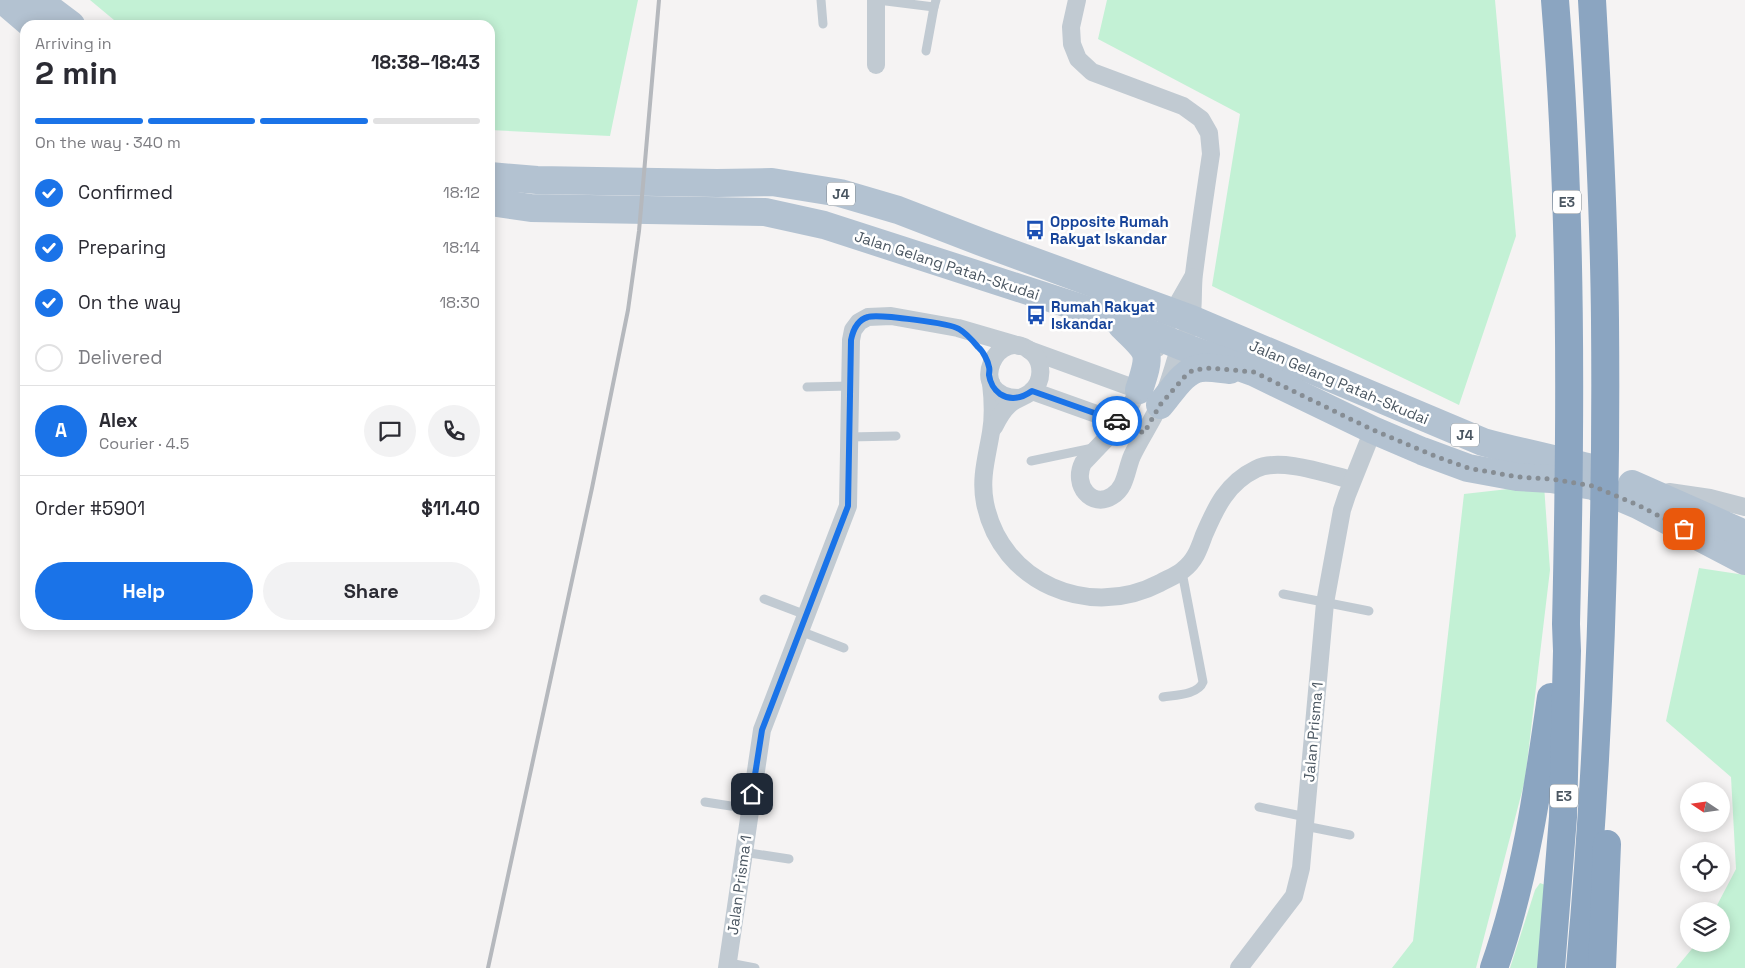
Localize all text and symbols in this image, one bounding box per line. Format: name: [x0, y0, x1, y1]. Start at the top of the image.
text: Arriving in: [35, 33, 112, 54]
text: 18:38–18:43: [371, 50, 480, 75]
text: 2 min: [35, 53, 118, 93]
text: On the way · 340 m: [35, 132, 181, 153]
icon: check: [35, 179, 63, 207]
text: Confirmed: [78, 180, 173, 205]
text: 18:12: [443, 182, 480, 203]
road number: J4: [827, 182, 855, 205]
road number: E3: [1553, 190, 1581, 213]
place label: Opposite Rumah Rakyat Iskandar: [1050, 212, 1169, 248]
bus stop icon: Opposite Rumah Rakyat Iskandar: [1024, 219, 1046, 241]
street label: Jalan Gelang Patah-Skudai: [852, 226, 1042, 304]
icon: check: [35, 234, 63, 262]
text: Preparing: [78, 235, 166, 260]
text: 18:14: [443, 237, 480, 258]
icon: check: [35, 289, 63, 317]
text: On the way: [78, 290, 181, 315]
text: 18:30: [439, 292, 480, 313]
place label: Rumah Rakyat Iskandar: [1051, 297, 1155, 333]
bus stop icon: Rumah Rakyat Iskandar: [1025, 304, 1047, 326]
street label: Jalan Gelang Patah-Skudai: [1246, 336, 1432, 428]
text: Delivered: [78, 345, 163, 370]
courier: [1092, 396, 1142, 446]
button: chat: [364, 405, 416, 457]
button: phone: [428, 405, 480, 457]
icon: car: [1103, 407, 1131, 435]
text: Alex: [99, 408, 138, 433]
text: A: [55, 418, 67, 443]
road number: J4: [1451, 424, 1479, 446]
text: Courier · 4.5: [99, 433, 189, 454]
text: Order #5901: [35, 496, 145, 521]
text: $11.40: [421, 496, 480, 521]
pin: [1663, 508, 1705, 550]
icon: bag: [1670, 515, 1698, 543]
button: Help: [35, 562, 253, 620]
button: Share: [263, 562, 480, 620]
street label: Jalan Prisma 1: [1299, 681, 1327, 783]
pin: [731, 773, 773, 815]
icon: home: [738, 780, 766, 808]
north arrow: [1680, 782, 1730, 832]
map controls: [1680, 782, 1730, 952]
road number: E3: [1550, 784, 1578, 808]
street label: Jalan Prisma 1: [723, 834, 755, 936]
button: locate: [1680, 842, 1730, 892]
button: layers: [1680, 902, 1730, 952]

